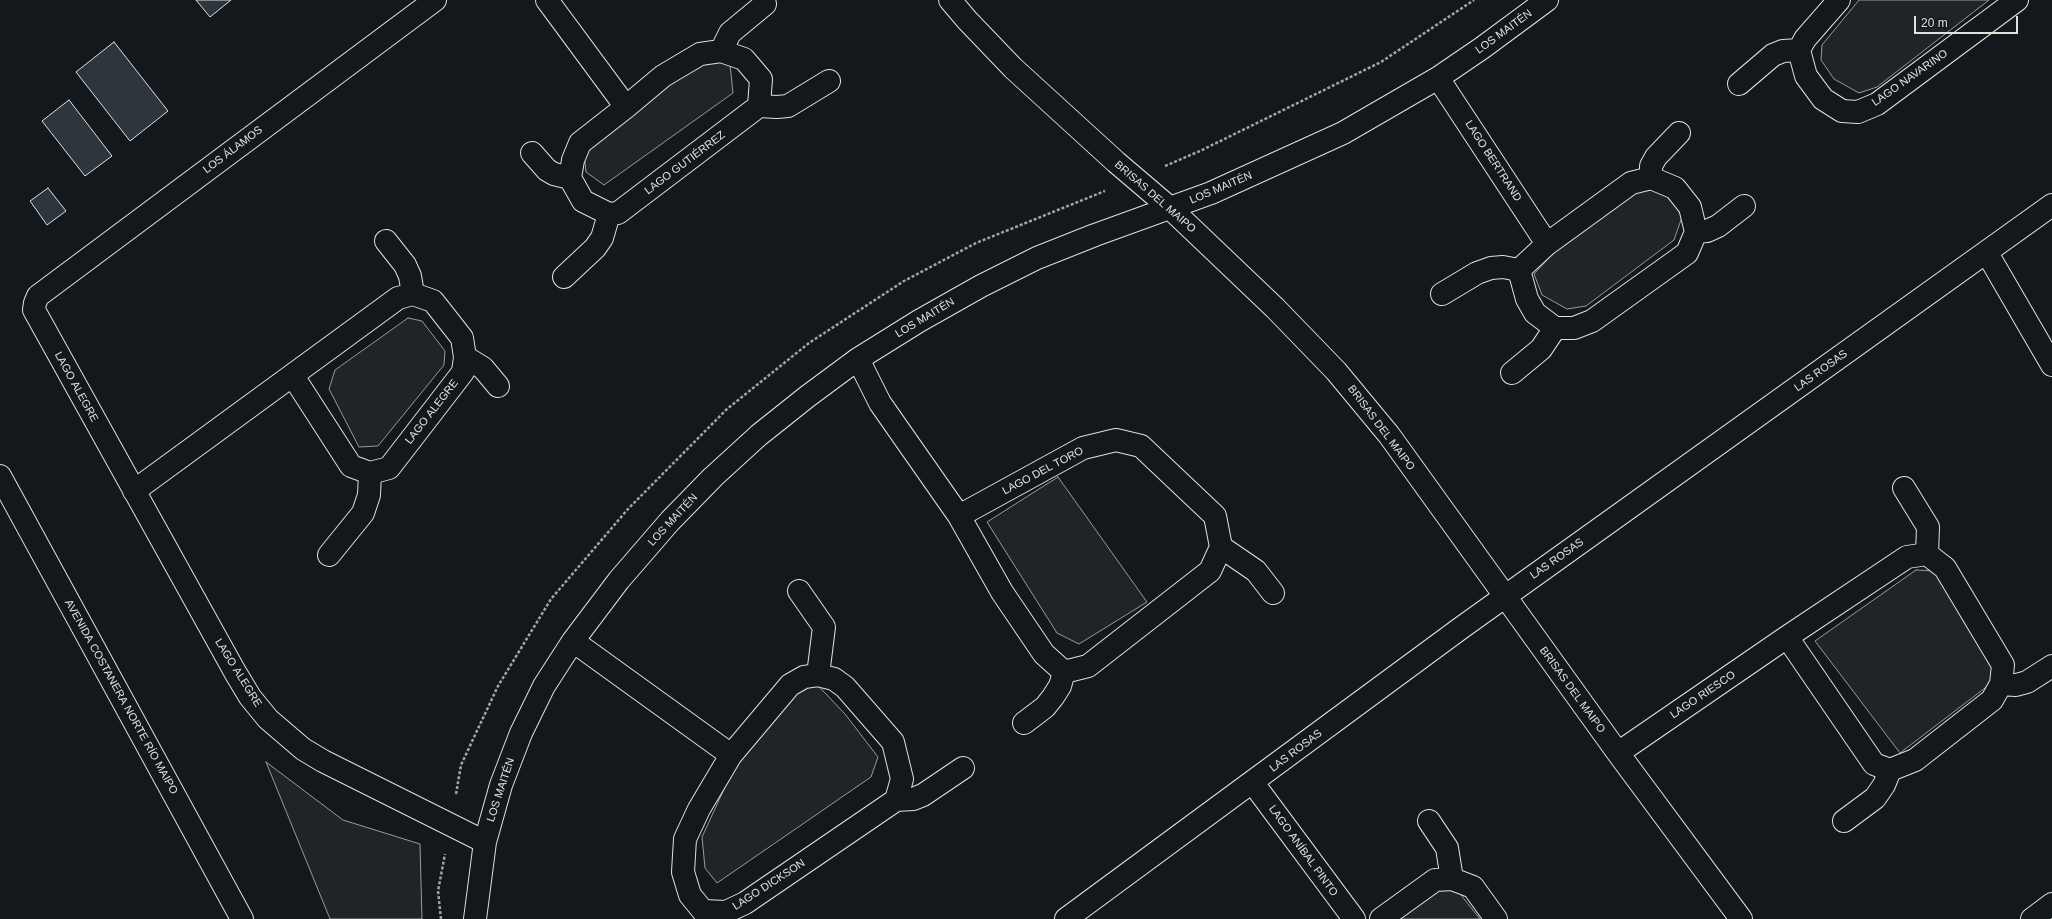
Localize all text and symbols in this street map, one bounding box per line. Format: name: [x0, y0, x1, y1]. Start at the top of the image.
street label: LOS MAITÉN: [1473, 7, 1535, 57]
scale bar: [1916, 8, 2020, 34]
text: 20 m: [1921, 16, 1948, 30]
street label: LAGO NAVARINO: [1870, 47, 1950, 109]
street label: LAGO BERTRAND: [1462, 118, 1524, 204]
street label: LOS ÁLAMOS: [201, 123, 265, 177]
street label: LAGO GUTIÉRREZ: [642, 128, 728, 198]
street label: BRISAS DEL MAIPO: [1112, 158, 1198, 236]
street label: LOS MAITÉN: [1188, 169, 1254, 207]
street label: LOS MAITÉN: [893, 295, 957, 341]
street label: LAS ROSAS: [1792, 347, 1850, 395]
street label: LAGO ALEGRE: [51, 350, 101, 424]
street label: LAGO ALEGRE: [403, 377, 461, 447]
street label: BRISAS DEL MAIPO: [1345, 383, 1417, 473]
street label: LAGO DEL TORO: [1000, 444, 1086, 498]
street label: LOS MAITÉN: [645, 491, 701, 549]
street label: LAS ROSAS: [1528, 536, 1586, 582]
street label: AVENIDA COSTANERA NORTE RÍO MAIPO: [62, 597, 180, 797]
street label: LAGO ALEGRE: [212, 636, 264, 710]
street label: BRISAS DEL MAIPO: [1536, 644, 1608, 736]
street label: LAGO RIESCO: [1668, 668, 1738, 722]
street label: LAS ROSAS: [1267, 727, 1325, 775]
street label: LOS MAITÉN: [484, 756, 518, 824]
street label: LAGO ANÍBAL PINTO: [1266, 803, 1340, 899]
street label: LAGO DICKSON: [730, 857, 808, 913]

